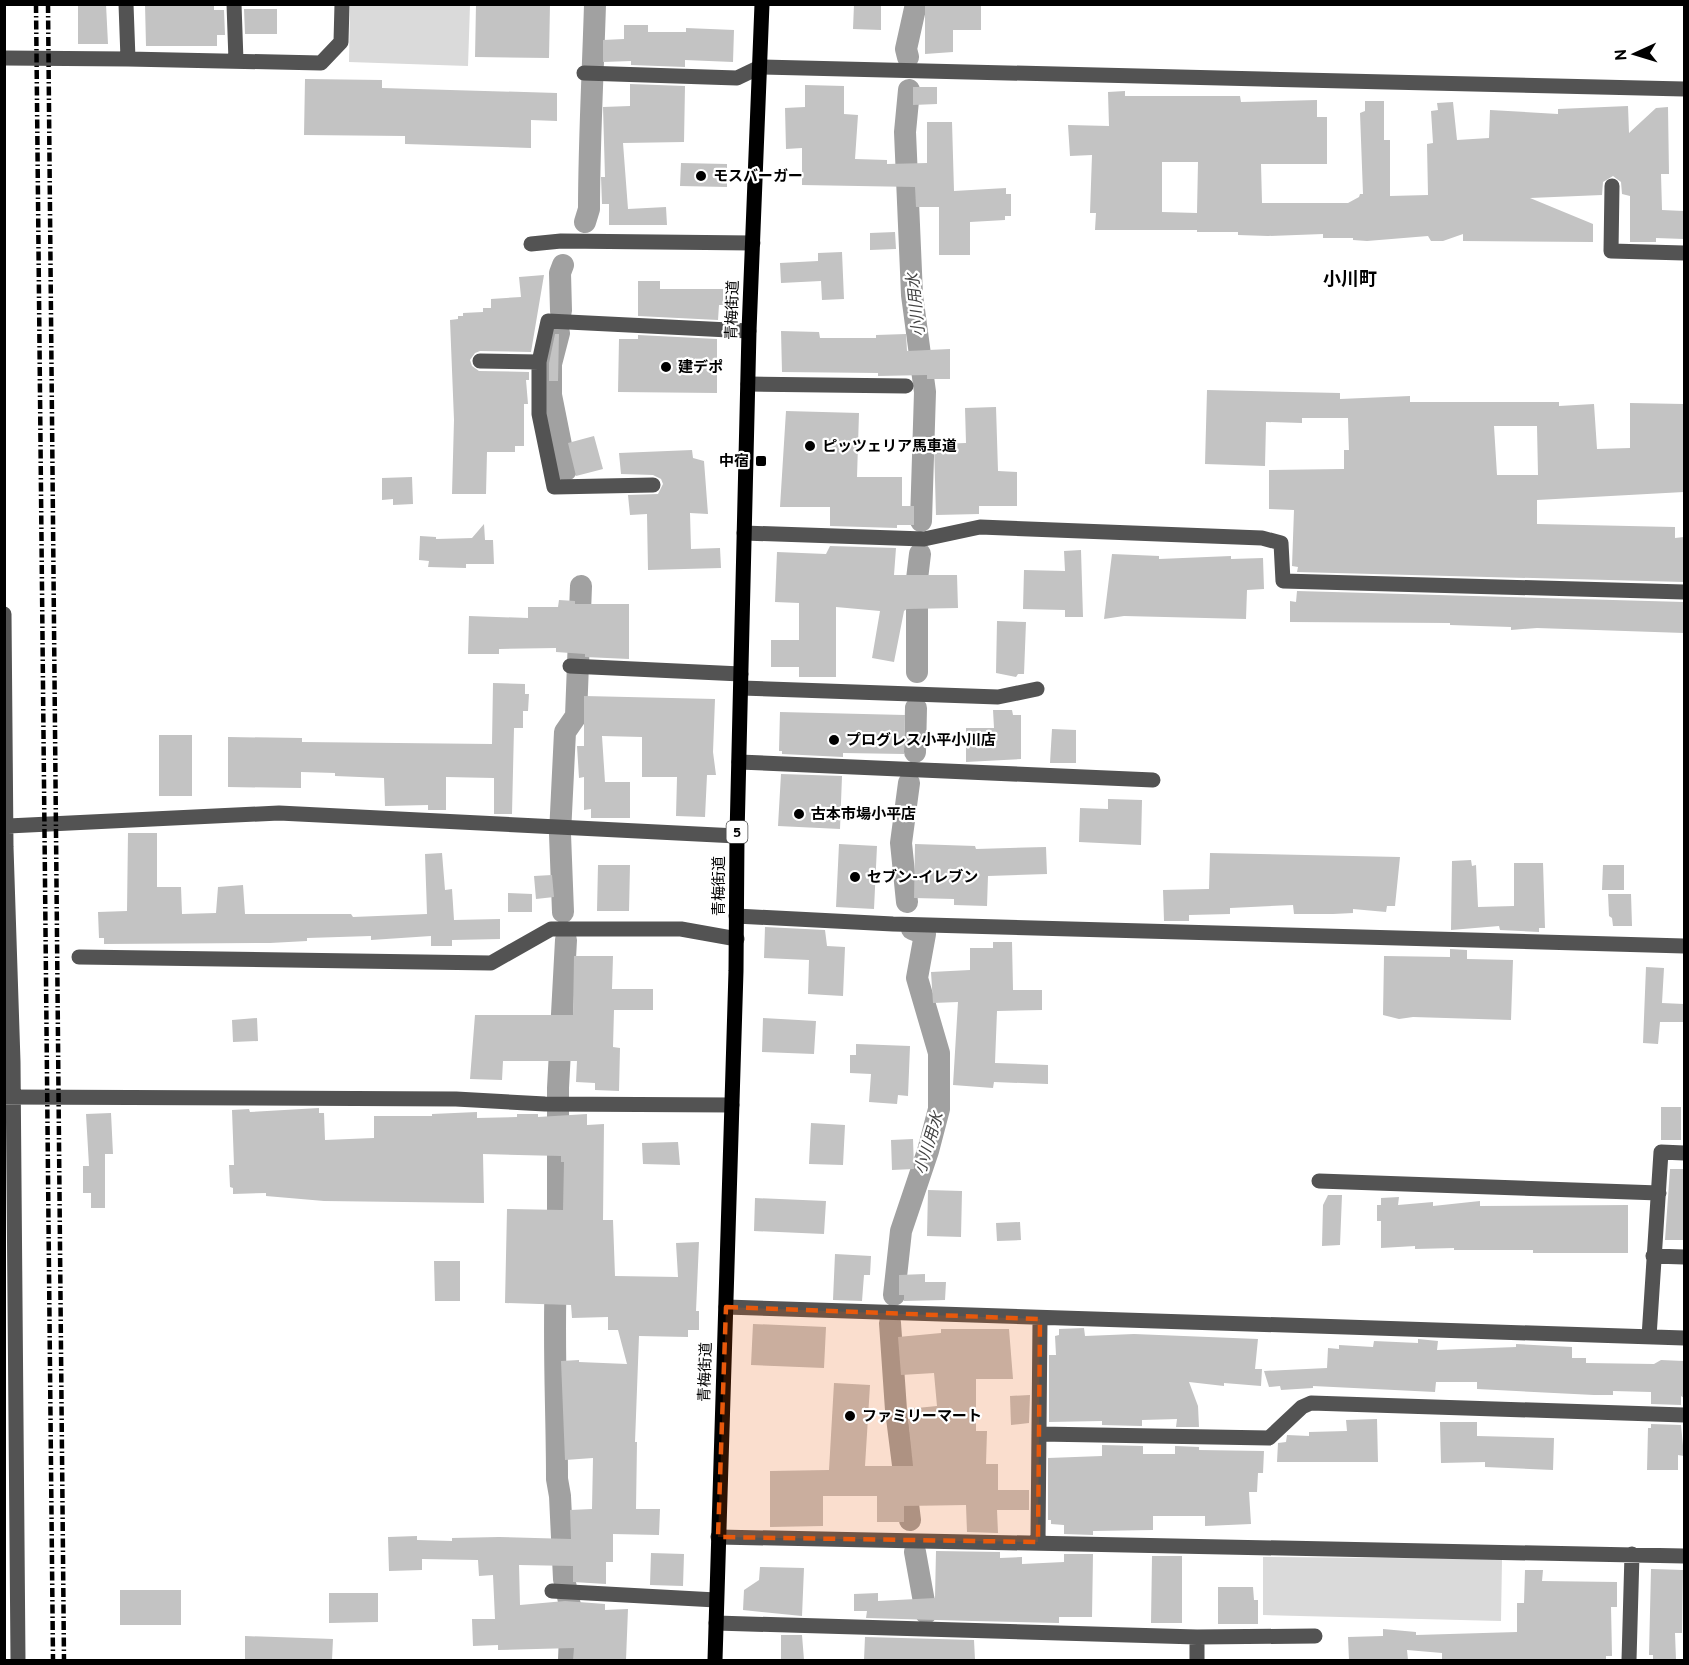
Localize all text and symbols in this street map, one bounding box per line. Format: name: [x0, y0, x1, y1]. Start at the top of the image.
north arrow: [1605, 24, 1665, 84]
text: N: [1612, 48, 1632, 61]
place label: モスバーガー: [713, 168, 803, 187]
marker: モスバーガー: [694, 169, 708, 183]
district label: 小川町: [1323, 269, 1377, 292]
water label: 小川用水: [903, 270, 930, 338]
street label: 青梅街道: [722, 280, 744, 340]
place label: 建デポ: [678, 359, 723, 378]
marker: 建デポ: [659, 360, 673, 374]
place label: ピッツェリア馬車道: [822, 438, 957, 457]
marker: ピッツェリア馬車道: [803, 439, 817, 453]
place label: 中宿: [719, 453, 749, 472]
marker: 中宿: [754, 454, 768, 468]
place label: プログレス小平小川店: [846, 732, 996, 751]
marker: プログレス小平小川店: [827, 733, 841, 747]
place label: 古本市場小平店: [811, 806, 916, 825]
marker: 古本市場小平店: [792, 807, 806, 821]
road number: 5: [726, 821, 748, 843]
street label: 青梅街道: [710, 856, 730, 916]
place label: セブン-イレブン: [867, 868, 978, 888]
marker: セブン-イレブン: [848, 870, 862, 884]
water label: 小川用水: [911, 1108, 949, 1177]
street label: 青梅街道: [695, 1342, 717, 1402]
place label: ファミリーマート: [862, 1408, 982, 1427]
marker: ファミリーマート: [843, 1409, 857, 1423]

